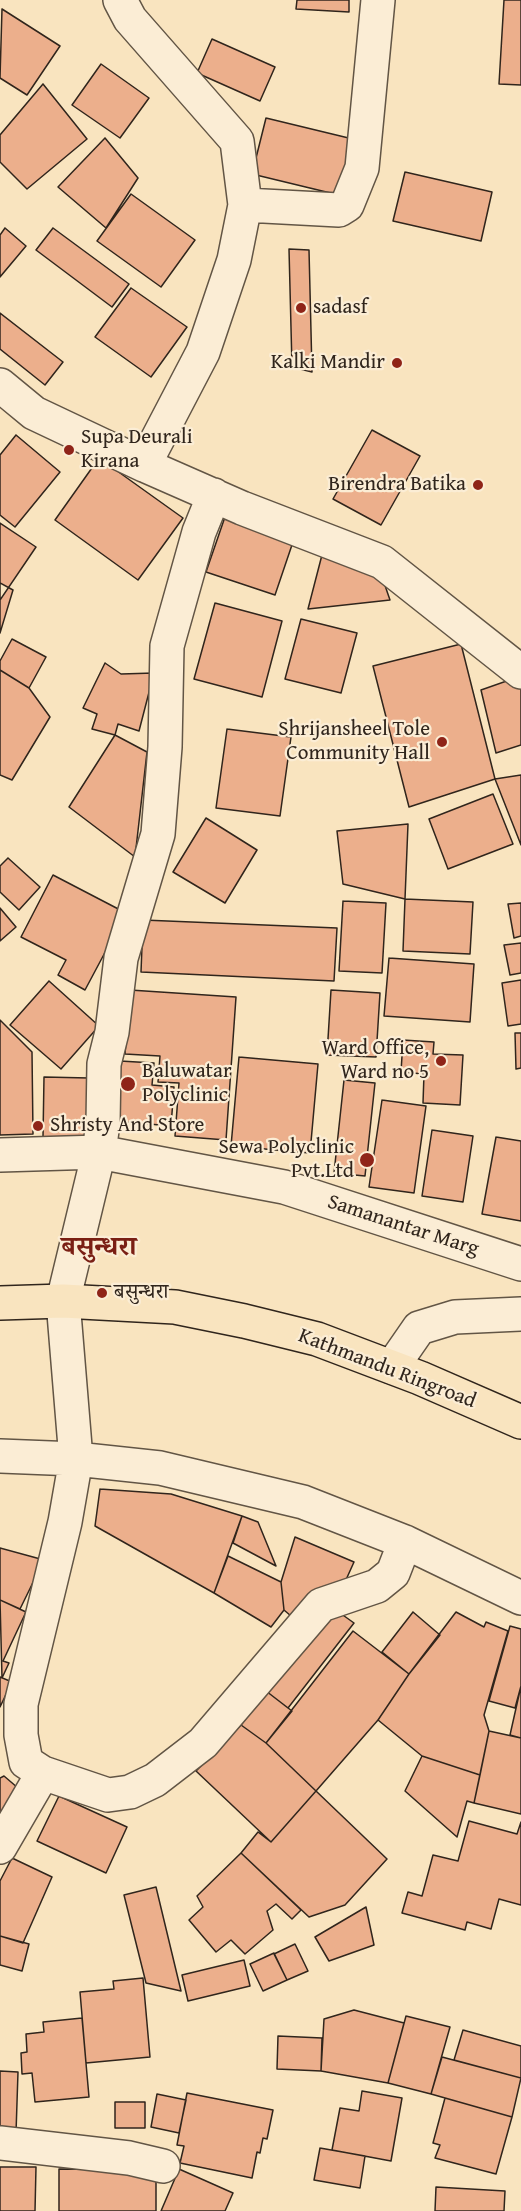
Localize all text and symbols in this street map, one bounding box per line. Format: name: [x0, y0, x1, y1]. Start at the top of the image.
place label: sadasf: [313, 295, 367, 321]
marker: sadasf: [294, 301, 308, 315]
place label: Kalki Mandir: [271, 350, 385, 376]
marker: Kalki Mandir: [390, 356, 404, 370]
place label: Supa Deurali Kirana: [81, 425, 193, 475]
marker: Supa Deurali Kirana: [62, 443, 76, 457]
place label: Birendra Batika: [328, 472, 466, 498]
marker: Birendra Batika: [471, 478, 485, 492]
place label: Shrijansheel Tole Community Hall: [278, 717, 430, 767]
marker: Shrijansheel Tole Community Hall: [435, 735, 449, 749]
place label: Ward Office, Ward no 5: [321, 1036, 429, 1086]
marker: Ward Office, Ward no 5: [434, 1054, 448, 1068]
place label: Baluwatar Polyclinic: [142, 1059, 232, 1109]
marker: Baluwatar Polyclinic: [119, 1075, 137, 1093]
place label: Shristy And Store: [50, 1113, 204, 1139]
marker: Shristy And Store: [31, 1119, 45, 1133]
place label: Sewa Polyclinic Pvt.Ltd: [219, 1135, 354, 1185]
marker: Sewa Polyclinic Pvt.Ltd: [358, 1151, 376, 1169]
street label: Samanantar Marg: [324, 1190, 482, 1262]
district label: बसुन्धरा: [61, 1232, 137, 1264]
place label: बसुन्धरा: [114, 1280, 168, 1306]
marker: बसुन्धरा: [95, 1286, 109, 1300]
street label: Kathmandu Ringroad: [295, 1324, 479, 1414]

